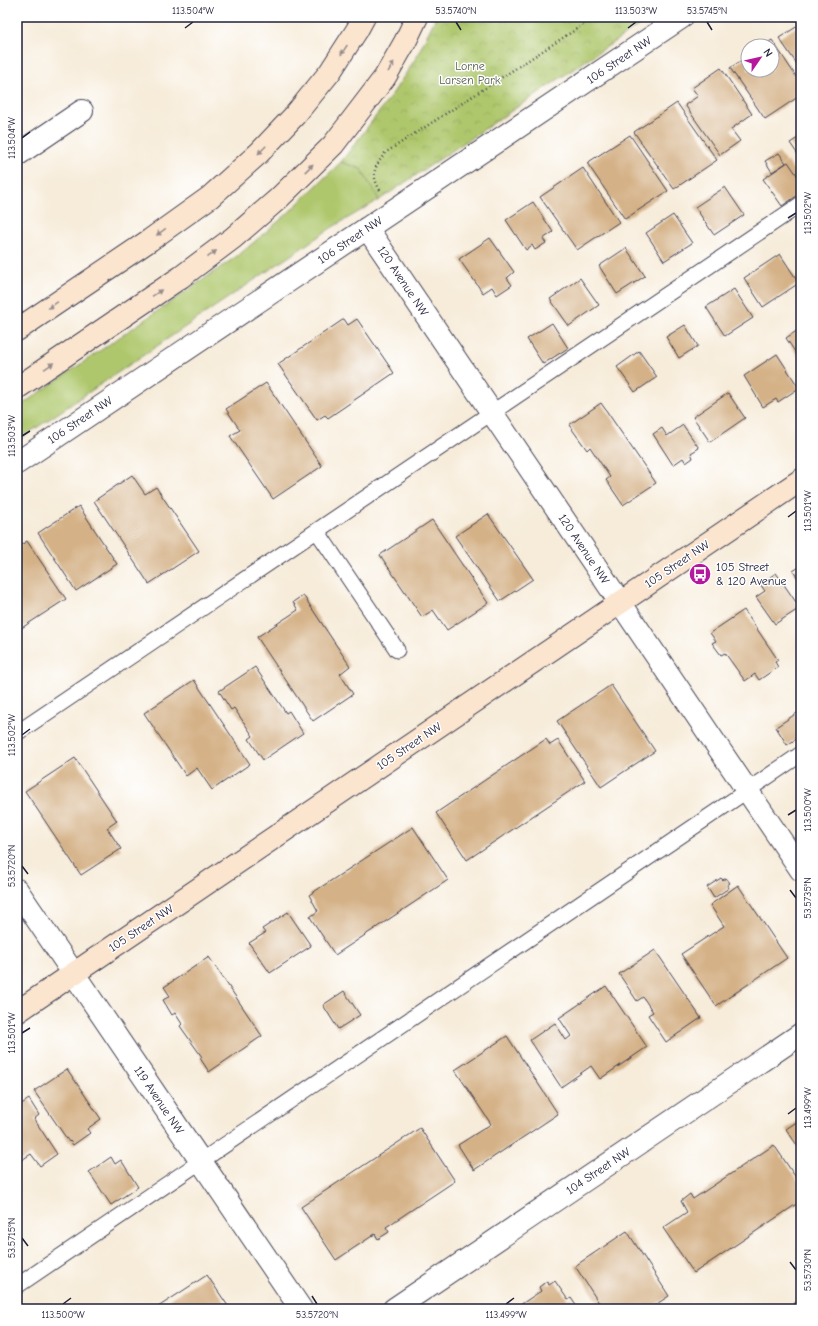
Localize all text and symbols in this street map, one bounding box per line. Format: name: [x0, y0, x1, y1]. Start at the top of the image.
text: 113.504°W: [172, 5, 214, 17]
text: 53.5740°N: [435, 5, 477, 17]
text: 113.503°W: [615, 5, 657, 17]
text: 53.5745°N: [687, 5, 727, 17]
street label: 106 Street NW: [584, 33, 654, 87]
north arrow: [740, 38, 780, 78]
one-way arrow: [340, 45, 348, 55]
text: N: [760, 46, 775, 59]
park label: Lorne Larsen Park: [439, 59, 501, 87]
one-way arrow: [387, 61, 394, 73]
text: 113.504°W: [6, 117, 18, 159]
one-way arrow: [257, 145, 266, 155]
one-way arrow: [304, 163, 314, 172]
text: 113.502°W: [802, 191, 814, 234]
street label: 106 Street NW: [315, 213, 385, 267]
one-way arrow: [155, 228, 166, 236]
street label: 120 Avenue NW: [374, 243, 432, 319]
one-way arrow: [207, 250, 218, 258]
one-way arrow: [152, 289, 162, 297]
one-way arrow: [48, 301, 59, 309]
one-way arrow: [43, 363, 55, 370]
street label: 106 Street NW: [45, 393, 115, 447]
text: 113.503°W: [6, 415, 18, 457]
text: 113.501°W: [802, 490, 814, 532]
street label: 120 Avenue NW: [555, 511, 613, 587]
street label: 105 Street NW: [642, 537, 712, 591]
place label: 105 Street & 120 Avenue: [716, 560, 787, 588]
bus stop icon: 105 Street & 120 Avenue: [687, 561, 713, 587]
text: 113.502°W: [6, 713, 18, 756]
street label: 105 Street NW: [374, 719, 444, 773]
text: 113.500°W: [802, 788, 814, 832]
text: 53.5720°N: [6, 845, 18, 887]
text: 53.5735°N: [802, 877, 814, 919]
street label: 105 Street NW: [106, 901, 176, 955]
text: 113.501°W: [6, 1012, 18, 1054]
street label: 119 Avenue NW: [131, 1063, 187, 1137]
text: 113.499°W: [802, 1087, 814, 1129]
street label: 104 Street NW: [563, 1144, 633, 1198]
text: 53.5715°N: [6, 1218, 18, 1258]
text: 53.5730°N: [802, 1249, 814, 1291]
text: 113.500°W: [41, 1309, 85, 1321]
text: 53.5720°N: [296, 1309, 338, 1321]
text: 113.499°W: [485, 1309, 527, 1321]

